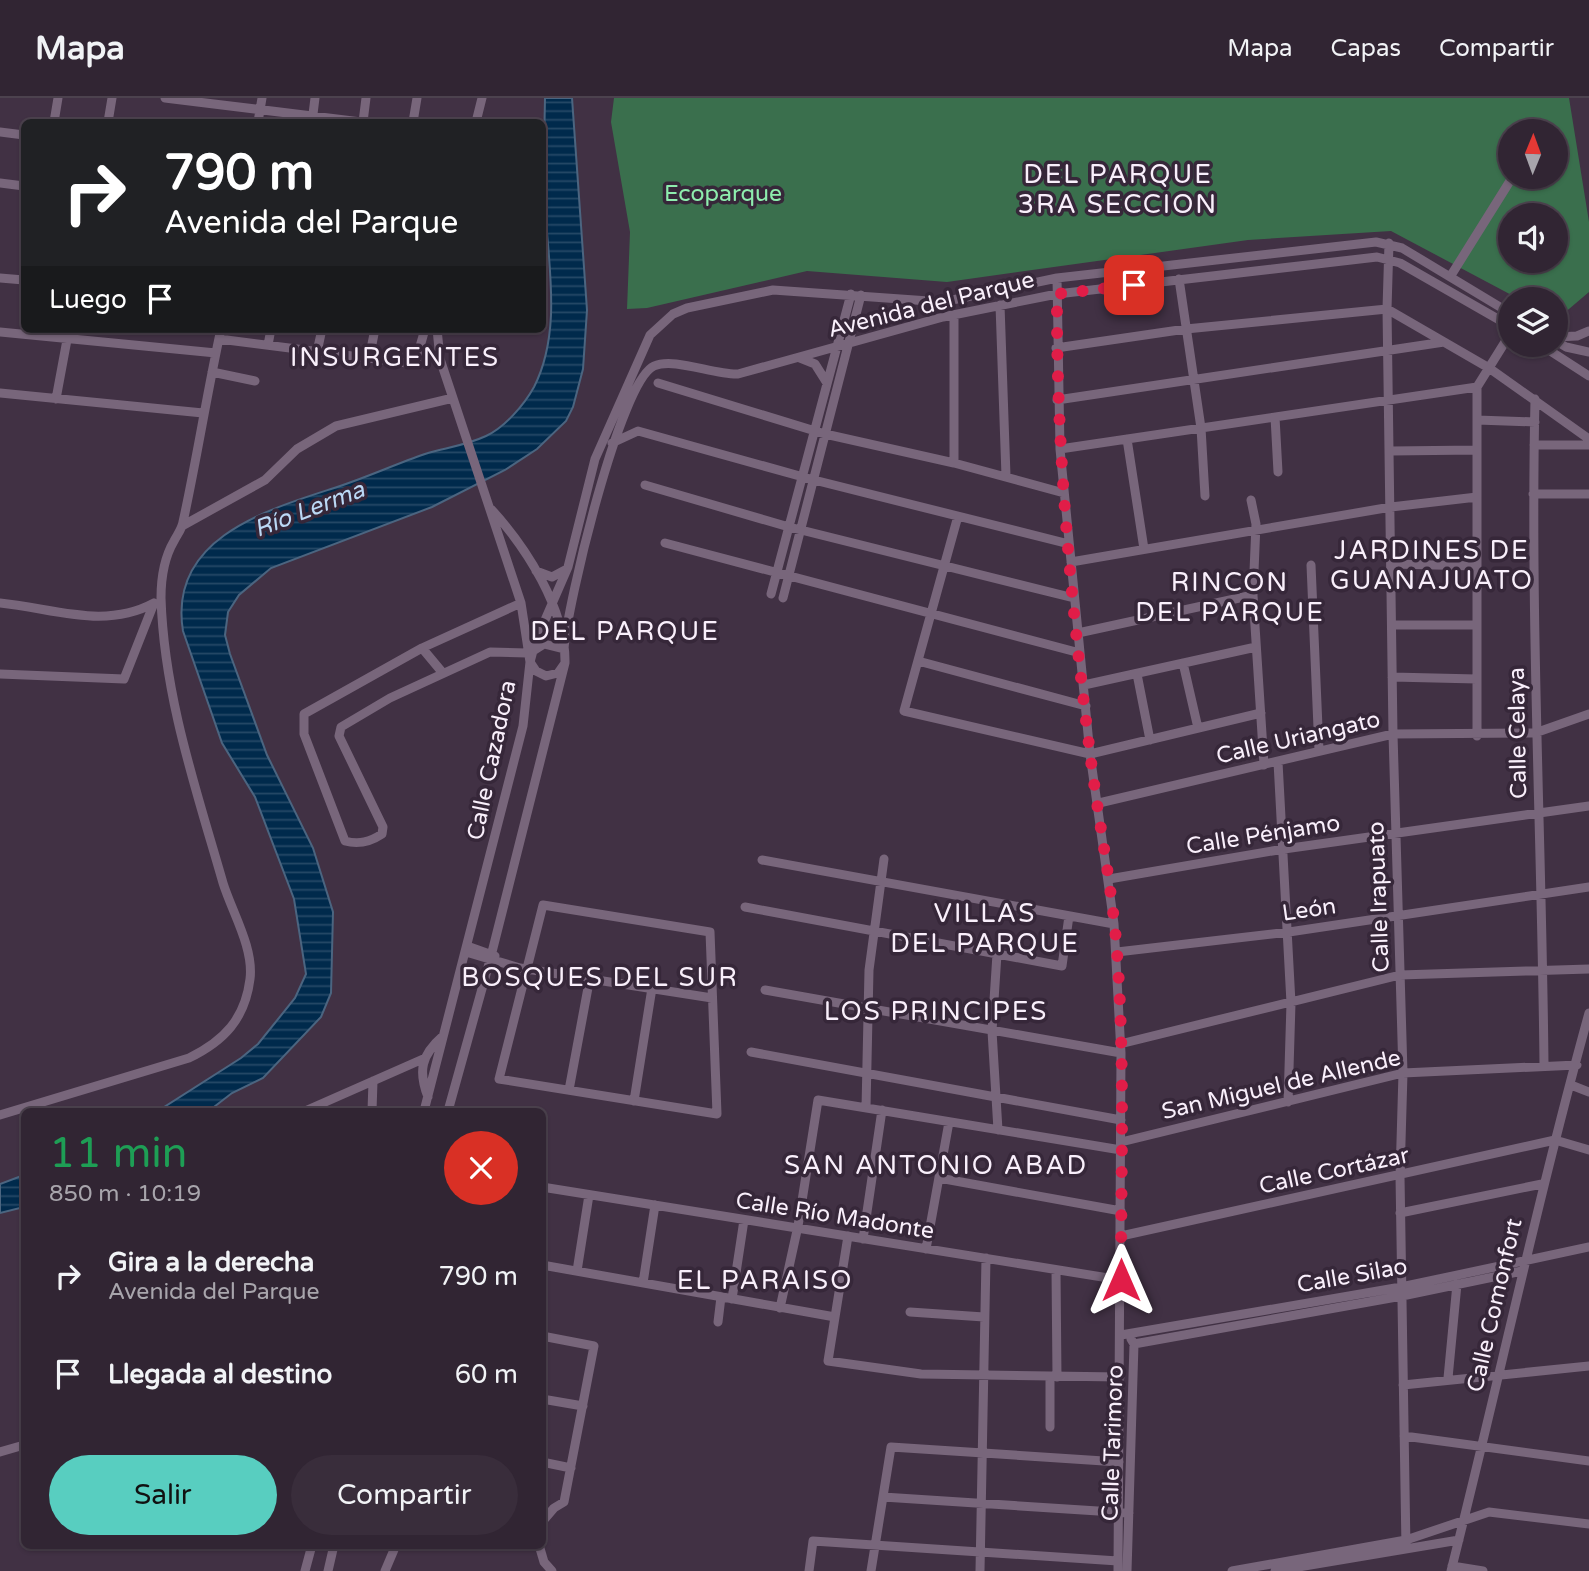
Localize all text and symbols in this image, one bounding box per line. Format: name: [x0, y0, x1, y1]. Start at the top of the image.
text: Mapa: [35, 29, 125, 68]
text: Mapa: [1227, 34, 1293, 63]
text: Capas: [1331, 34, 1401, 63]
text: Compartir: [1439, 34, 1554, 63]
north arrow: [1498, 119, 1568, 189]
map controls: [1498, 119, 1568, 357]
text: 790 m: [164, 144, 314, 203]
icon: right: [49, 147, 140, 238]
district label: DEL PARQUE 3RA SECCION: [1018, 159, 1218, 220]
park label: Ecoparque: [664, 180, 782, 208]
button: sound: [1498, 203, 1568, 273]
text: Avenida del Parque: [164, 204, 458, 242]
pin: [1104, 255, 1164, 315]
street label: Avenida del Parque: [825, 266, 1037, 344]
icon: arrive: [1115, 266, 1153, 304]
icon: arrive: [141, 280, 179, 318]
text: Luego: [49, 284, 127, 315]
button: layers: [1498, 287, 1568, 357]
district label: INSURGENTES: [290, 342, 500, 373]
water label: Río Lerma: [250, 475, 369, 544]
district label: JARDINES DE GUANAJUATO: [1330, 535, 1534, 596]
district label: RINCON DEL PARQUE: [1135, 567, 1325, 628]
district label: DEL PARQUE: [530, 616, 720, 647]
street label: Calle Celaya: [1503, 667, 1533, 799]
street label: Calle Cazadora: [461, 678, 523, 843]
street label: Calle Uriangato: [1213, 705, 1383, 770]
street label: Calle Pénjamo: [1184, 809, 1342, 861]
street label: Calle Irapuato: [1362, 821, 1396, 973]
street label: León: [1280, 892, 1338, 928]
district label: VILLAS DEL PARQUE: [890, 898, 1080, 959]
district label: BOSQUES DEL SUR: [461, 962, 739, 993]
district label: LOS PRINCIPES: [824, 996, 1048, 1027]
street label: San Miguel de Allende: [1159, 1044, 1404, 1126]
text: 11 min: [49, 1128, 187, 1179]
button: close: [444, 1131, 518, 1205]
street label: Calle Cortázar: [1257, 1141, 1412, 1201]
district label: SAN ANTONIO ABAD: [784, 1150, 1088, 1181]
text: 850 m · 10:19: [49, 1180, 201, 1208]
street label: Calle Río Madonte: [734, 1186, 936, 1245]
street label: Calle Comonfort: [1461, 1215, 1529, 1395]
position arrow: [1084, 1243, 1158, 1317]
text: Gira a la derecha: [108, 1247, 314, 1278]
street label: Calle Silao: [1295, 1252, 1410, 1299]
icon: right: [49, 1257, 87, 1295]
text: 790 m: [438, 1261, 518, 1292]
district label: EL PARAISO: [677, 1265, 853, 1296]
text: Avenida del Parque: [108, 1278, 320, 1306]
icon: arrive: [49, 1355, 87, 1393]
text: Llegada al destino: [108, 1359, 332, 1390]
text: 60 m: [455, 1359, 518, 1390]
street label: Calle Tarimoro: [1096, 1364, 1130, 1522]
button: Salir: [49, 1455, 277, 1535]
button: Compartir: [291, 1455, 518, 1535]

